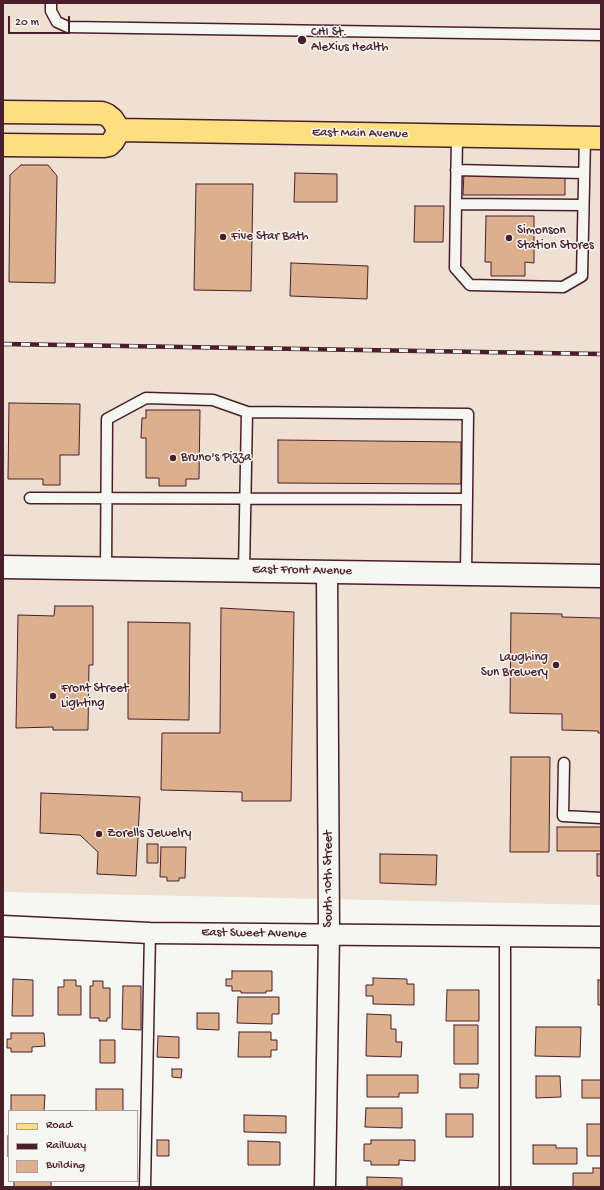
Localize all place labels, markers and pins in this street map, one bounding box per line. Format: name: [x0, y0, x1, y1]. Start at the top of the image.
place label: CHI St. Alexius Health: [311, 25, 388, 56]
marker: CHI St. Alexius Health: [296, 34, 308, 46]
place label: Simonson Station Stores: [517, 223, 594, 254]
place label: Five Star Bath: [231, 229, 308, 245]
marker: Five Star Bath: [218, 232, 228, 242]
marker: Simonson Station Stores: [504, 233, 514, 243]
place label: Bruno's Pizza: [181, 450, 251, 466]
marker: Bruno's Pizza: [168, 453, 178, 463]
place label: Laughing Sun Brewery: [481, 650, 548, 681]
marker: Laughing Sun Brewery: [551, 660, 561, 670]
place label: Front Street Lighting: [61, 681, 128, 712]
marker: Front Street Lighting: [48, 691, 58, 701]
place label: Zorells Jewelry: [107, 826, 191, 842]
marker: Zorells Jewelry: [94, 829, 104, 839]

